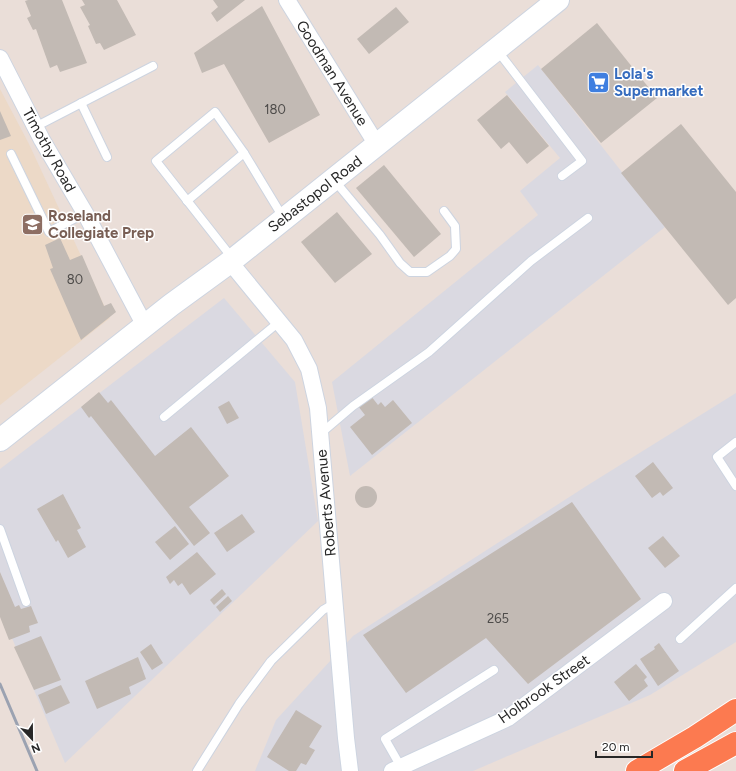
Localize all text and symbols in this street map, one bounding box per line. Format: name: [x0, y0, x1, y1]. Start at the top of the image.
street label: Goodman Avenue: [292, 17, 372, 129]
place label: Lola's Supermarket: [614, 65, 703, 100]
supermarket icon: Lola's Supermarket: [586, 70, 612, 96]
house number: 180: [264, 102, 286, 117]
street label: Timothy Road: [19, 105, 79, 195]
street label: Sebastopol Road: [264, 152, 366, 236]
place label: Roseland Collegiate Prep: [48, 207, 154, 242]
school or university icon: Roseland Collegiate Prep: [20, 212, 46, 238]
house number: 80: [67, 272, 83, 287]
street label: Roberts Avenue: [312, 449, 340, 557]
house number: 265: [487, 611, 509, 626]
street label: Holbrook Street: [495, 651, 593, 727]
north arrow: [12, 719, 52, 759]
scale bar: [596, 733, 652, 759]
text: N: [29, 740, 42, 755]
text: 20 m: [602, 740, 630, 754]

